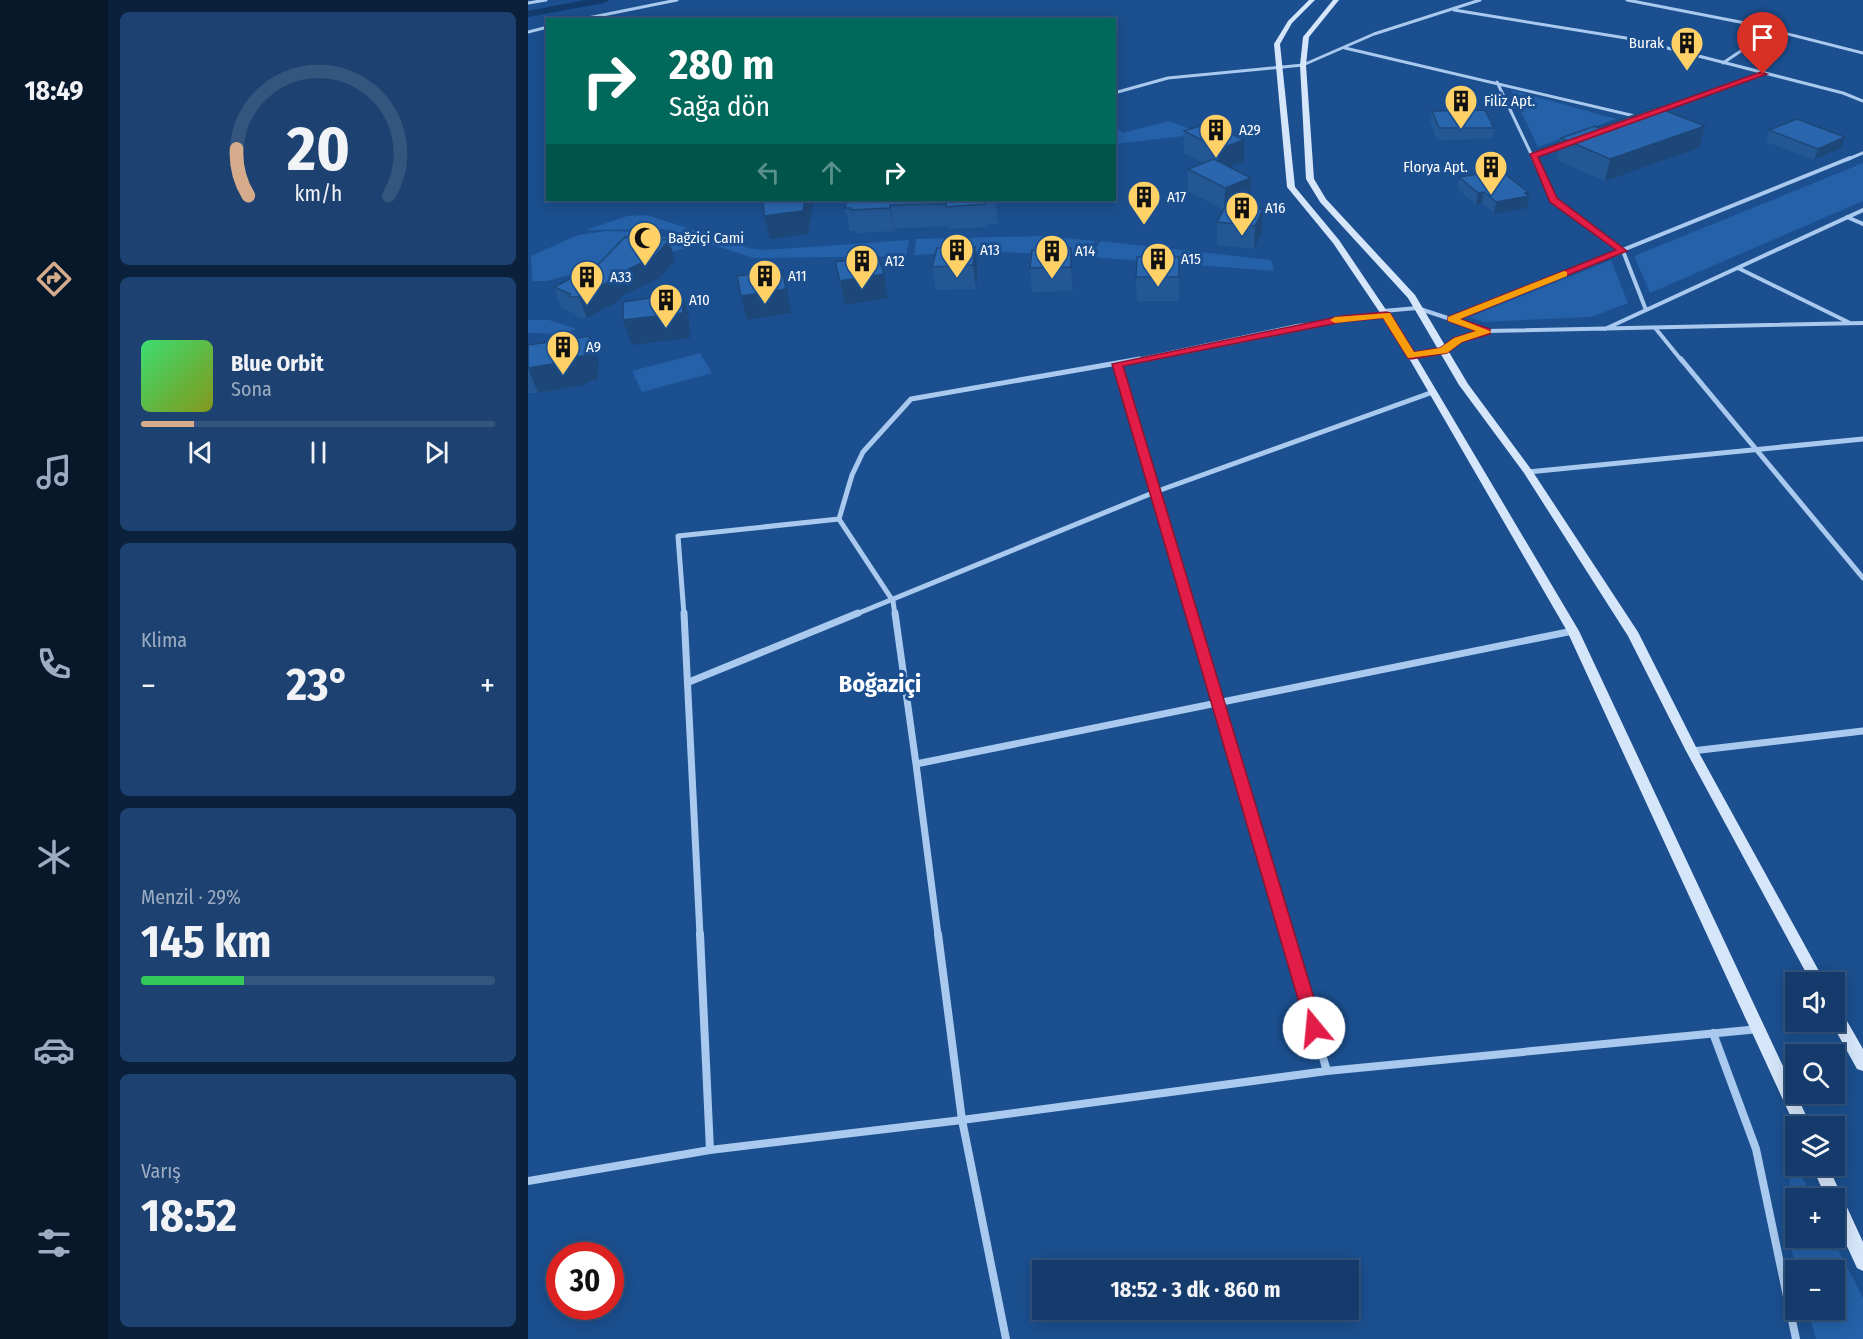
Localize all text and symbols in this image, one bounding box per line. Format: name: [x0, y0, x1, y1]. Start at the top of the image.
pin: [1737, 12, 1788, 74]
icon: arrive: [1746, 21, 1779, 54]
building icon: Burak: [1669, 25, 1705, 72]
place label: Burak: [1629, 34, 1664, 52]
text: 280 m: [669, 40, 774, 90]
icon: right: [570, 42, 648, 120]
text: 18:49: [24, 75, 84, 107]
building icon: Filiz Apt.: [1443, 83, 1479, 130]
text: Sağa dön: [669, 91, 770, 123]
place label: Filiz Apt.: [1484, 92, 1535, 110]
text: 20: [286, 112, 349, 187]
building icon: A29: [1198, 112, 1234, 159]
place label: A29: [1239, 121, 1261, 139]
building icon: Florya Apt.: [1473, 149, 1509, 196]
icon: left: [752, 156, 785, 189]
icon: ahead: [815, 156, 848, 189]
icon: right: [878, 156, 911, 189]
place label: Florya Apt.: [1403, 158, 1468, 176]
building icon: A17: [1126, 179, 1162, 226]
text: km/h: [294, 181, 342, 207]
place label: A17: [1167, 188, 1186, 206]
building icon: A16: [1224, 190, 1260, 237]
place label: A16: [1265, 199, 1285, 217]
mosque icon: Bağziçi Cami: [627, 220, 663, 267]
place label: Bağziçi Cami: [668, 229, 744, 247]
building icon: A13: [939, 232, 975, 279]
building icon: A14: [1034, 233, 1070, 280]
place label: A13: [980, 241, 1000, 259]
building icon: A15: [1140, 241, 1176, 288]
place label: A14: [1075, 242, 1095, 260]
building icon: A12: [844, 243, 880, 290]
place label: A15: [1181, 250, 1201, 268]
place label: A12: [885, 252, 905, 270]
icon: directions: [33, 258, 75, 300]
building icon: A11: [747, 258, 783, 305]
building icon: A33: [569, 259, 605, 306]
place label: A11: [788, 267, 807, 285]
place label: A33: [610, 268, 632, 286]
building icon: A10: [648, 282, 684, 329]
place label: A10: [689, 291, 710, 309]
building icon: A9: [545, 329, 581, 376]
place label: A9: [586, 338, 601, 356]
text: Blue Orbit: [231, 350, 324, 377]
text: Sona: [231, 377, 272, 401]
icon: previous: [184, 436, 217, 469]
icon: pause: [302, 436, 335, 469]
icon: next: [420, 436, 453, 469]
icon: music: [33, 451, 75, 493]
text: Klima: [141, 628, 187, 652]
icon: phone: [33, 643, 75, 685]
text: 23°: [286, 658, 350, 712]
text: −: [141, 666, 156, 706]
text: +: [480, 666, 495, 706]
district label: Boğaziçi: [839, 670, 921, 698]
icon: climate: [33, 836, 75, 878]
text: Menzil · 29%: [141, 885, 241, 909]
text: 145 km: [141, 915, 271, 969]
map controls: [1785, 972, 1845, 1320]
button: sound: [1785, 972, 1845, 1032]
position arrow: [1282, 996, 1346, 1060]
icon: car: [33, 1029, 75, 1071]
button: search: [1785, 1044, 1845, 1104]
button: layers: [1785, 1116, 1845, 1176]
text: Varış: [141, 1159, 181, 1183]
button: +: [1785, 1188, 1845, 1248]
text: 18:52: [141, 1189, 237, 1243]
icon: filters: [33, 1222, 75, 1264]
speed limit sign: 30: [546, 1242, 624, 1320]
button: −: [1785, 1260, 1845, 1320]
text: 18:52 · 3 dk · 860 m: [1111, 1276, 1280, 1303]

